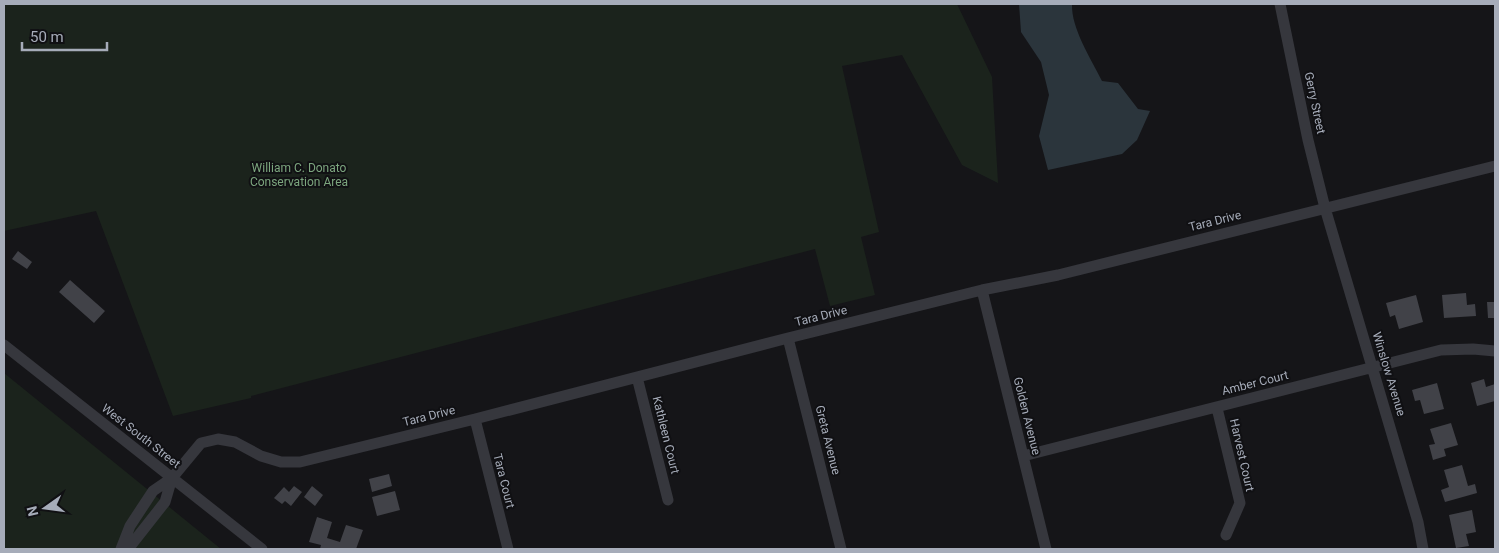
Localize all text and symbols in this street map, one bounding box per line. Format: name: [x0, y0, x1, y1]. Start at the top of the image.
scale bar: [22, 20, 108, 52]
text: 50 m: [30, 28, 64, 46]
street label: Gerry Street: [1302, 71, 1328, 135]
park label: William C. Donato Conservation Area: [250, 161, 348, 189]
street label: Tara Drive: [1187, 208, 1243, 234]
street label: Tara Drive: [793, 303, 849, 329]
street label: Winslow Avenue: [1370, 330, 1408, 418]
street label: Amber Court: [1220, 368, 1290, 398]
street label: Golden Avenue: [1011, 376, 1043, 456]
street label: Kathleen Court: [650, 395, 682, 475]
street label: West South Street: [99, 401, 183, 471]
street label: Tara Drive: [401, 403, 457, 429]
street label: Greta Avenue: [813, 404, 843, 476]
street label: Harvest Court: [1227, 417, 1257, 493]
street label: Tara Court: [490, 452, 518, 510]
north arrow: [20, 483, 70, 533]
text: N: [23, 504, 41, 518]

